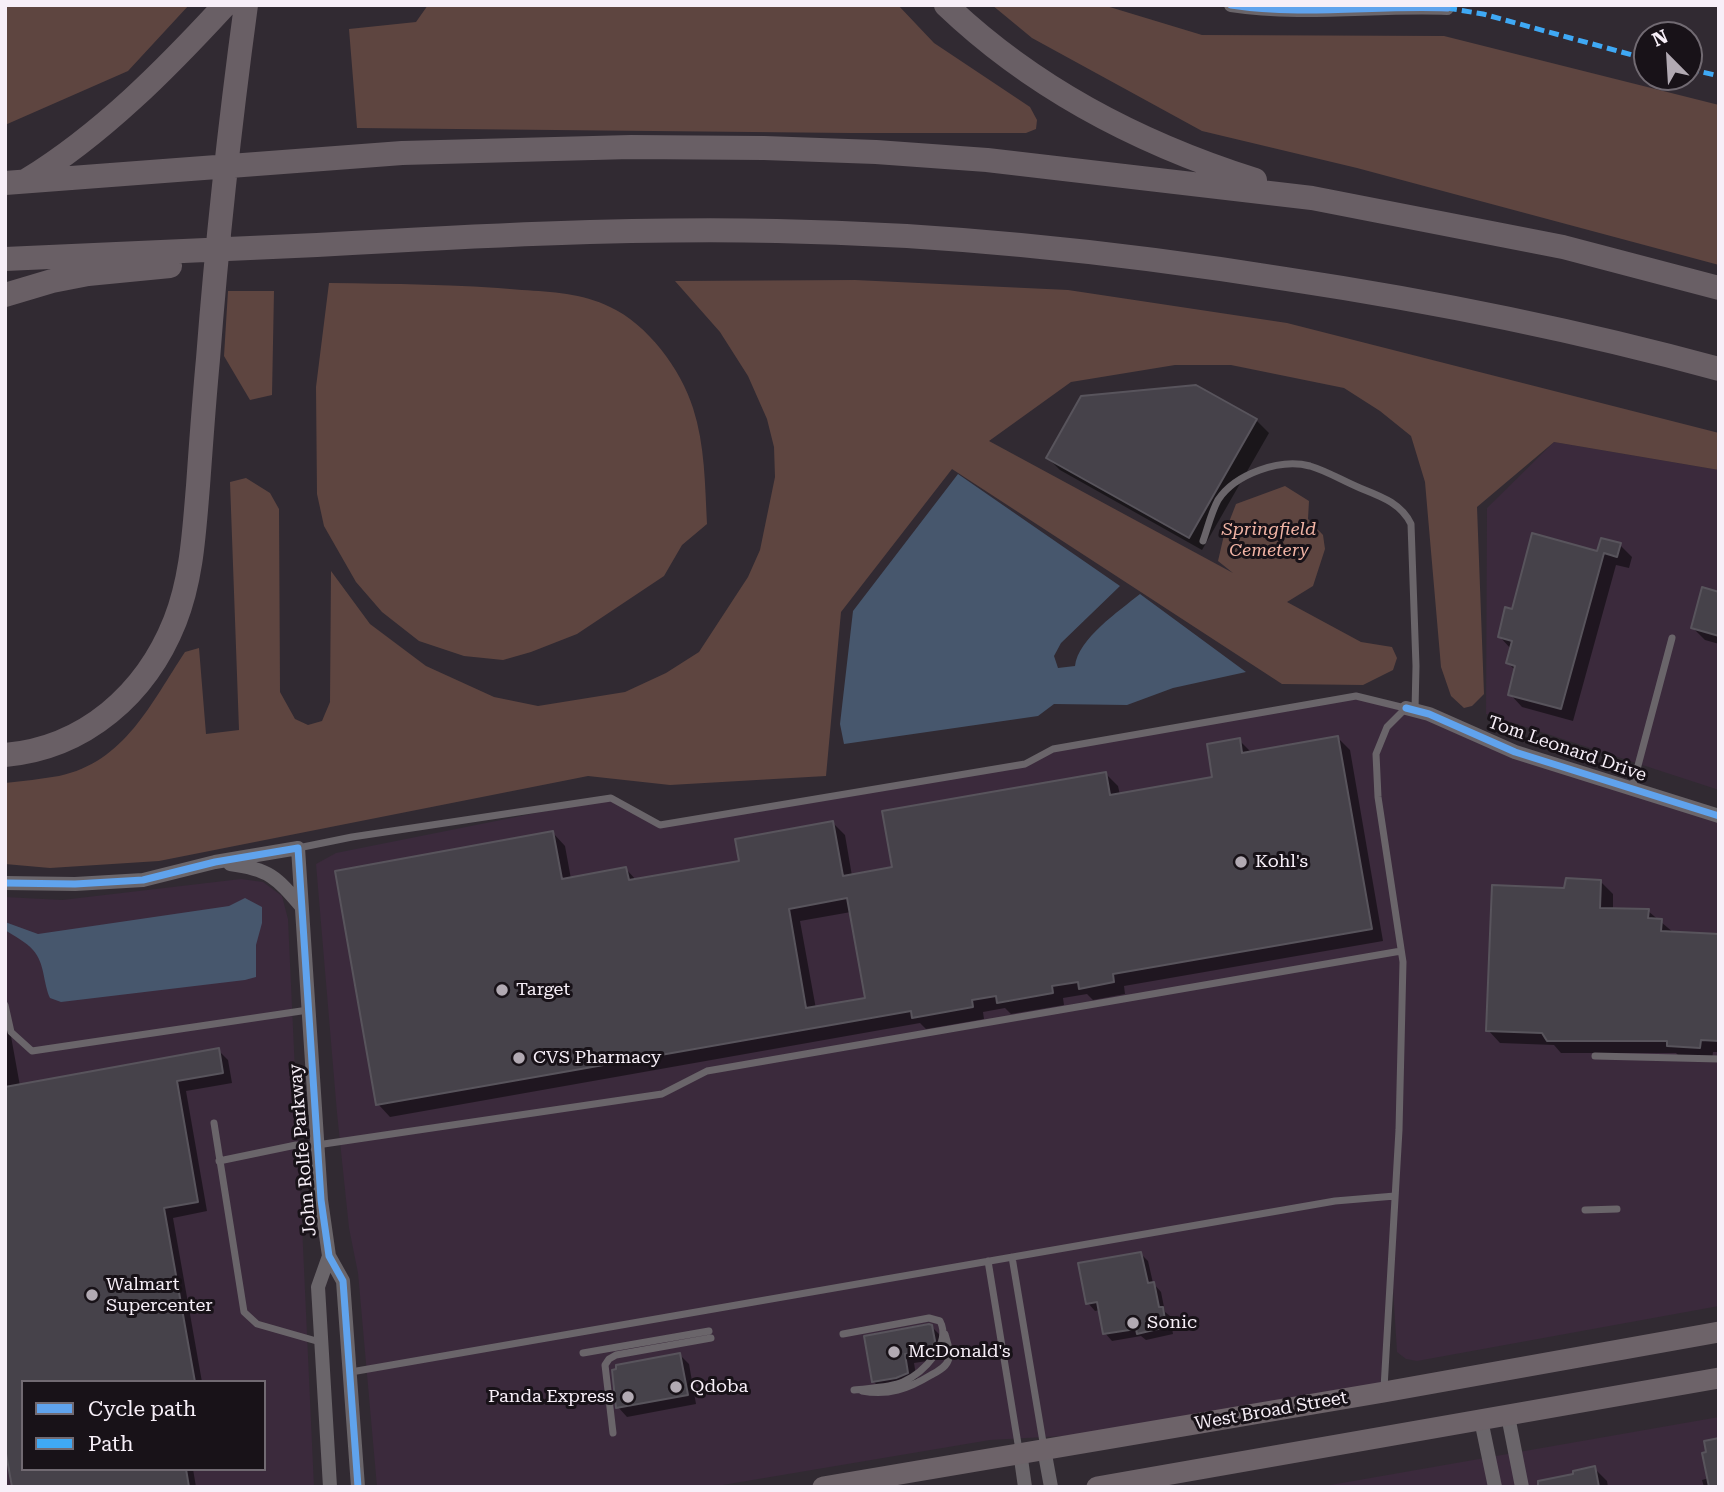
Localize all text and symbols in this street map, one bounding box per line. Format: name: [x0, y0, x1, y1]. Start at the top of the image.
north arrow: [1633, 21, 1703, 91]
text: N: [1649, 25, 1671, 52]
park label: Springfield Cemetery: [1222, 519, 1316, 562]
street label: Tom Leonard Drive: [1485, 712, 1649, 786]
place label: Kohl's: [1255, 851, 1308, 873]
marker: Kohl's: [1233, 854, 1249, 870]
place label: Target: [516, 979, 570, 1001]
marker: Target: [494, 982, 510, 998]
place label: CVS Pharmacy: [533, 1047, 661, 1069]
marker: CVS Pharmacy: [511, 1050, 527, 1066]
street label: John Rolfe Parkway: [285, 1063, 321, 1237]
place label: Walmart Supercenter: [106, 1274, 213, 1316]
marker: Walmart Supercenter: [84, 1287, 100, 1303]
place label: Sonic: [1147, 1312, 1197, 1334]
marker: Sonic: [1125, 1315, 1141, 1331]
place label: McDonald's: [908, 1341, 1011, 1363]
marker: McDonald's: [886, 1344, 902, 1360]
place label: Qdoba: [690, 1376, 748, 1398]
marker: Qdoba: [668, 1379, 684, 1395]
legend: [21, 1380, 266, 1471]
place label: Panda Express: [488, 1386, 614, 1408]
street label: West Broad Street: [1193, 1387, 1349, 1435]
marker: Panda Express: [620, 1389, 636, 1405]
text: Cycle path: [88, 1397, 196, 1421]
text: Path: [88, 1432, 134, 1456]

